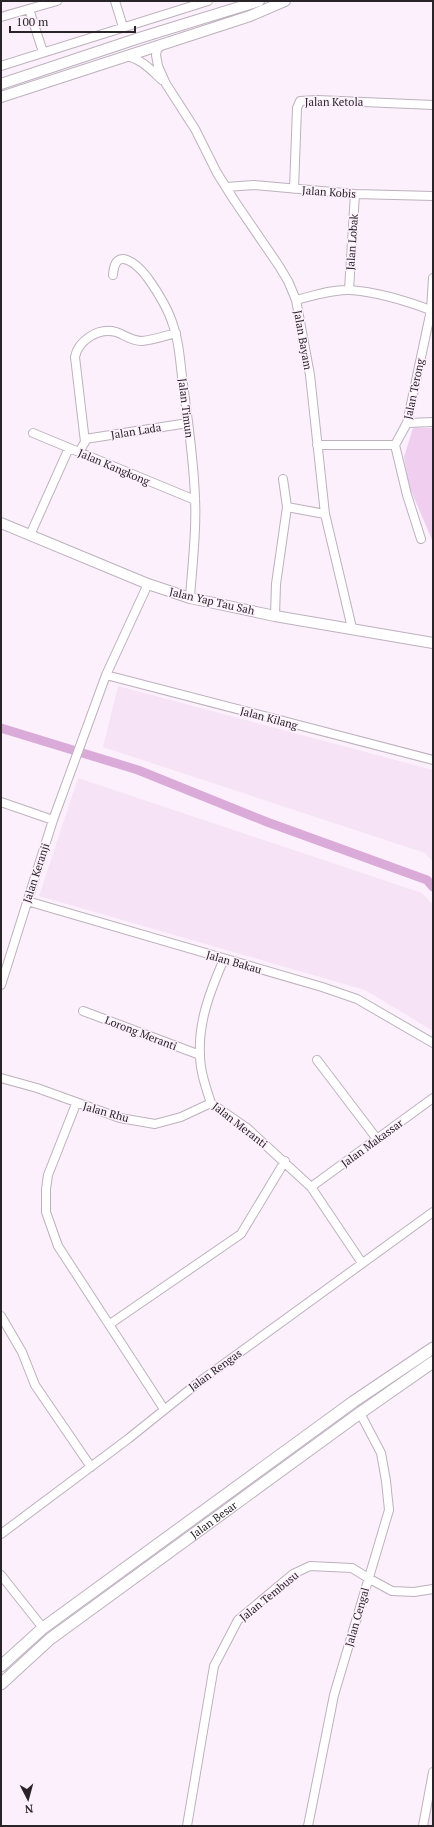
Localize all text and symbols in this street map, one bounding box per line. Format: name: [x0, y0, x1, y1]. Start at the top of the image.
scale bar: [10, 8, 135, 34]
text: 100 m: [16, 14, 49, 29]
street label: Jalan Ketola: [305, 95, 364, 109]
street label: Jalan Kobis: [302, 183, 357, 201]
street label: Jalan Lobak: [343, 213, 361, 271]
street label: Jalan Bayam: [291, 309, 315, 371]
street label: Jalan Terong: [401, 357, 427, 421]
street label: Jalan Timun: [175, 377, 197, 439]
street label: Jalan Lada: [110, 420, 163, 442]
street label: Jalan Kangkong: [76, 446, 152, 488]
street label: Jalan Yap Tau Sah: [168, 584, 256, 618]
street label: Jalan Kilang: [239, 704, 300, 732]
street label: Jalan Keranji: [20, 841, 52, 905]
street label: Jalan Bakau: [205, 947, 264, 977]
street label: Lorong Meranti: [103, 1013, 179, 1053]
street label: Jalan Rhu: [81, 1099, 131, 1125]
street label: Jalan Meranti: [210, 1099, 270, 1151]
street label: Jalan Makassar: [338, 1115, 406, 1170]
street label: Jalan Rengas: [186, 1346, 245, 1394]
street label: Jalan Besar: [188, 1498, 240, 1541]
street label: Jalan Tembusu: [237, 1568, 302, 1624]
street label: Jalan Cengal: [342, 1586, 372, 1648]
north arrow: [8, 1779, 48, 1819]
text: N: [24, 1802, 34, 1816]

